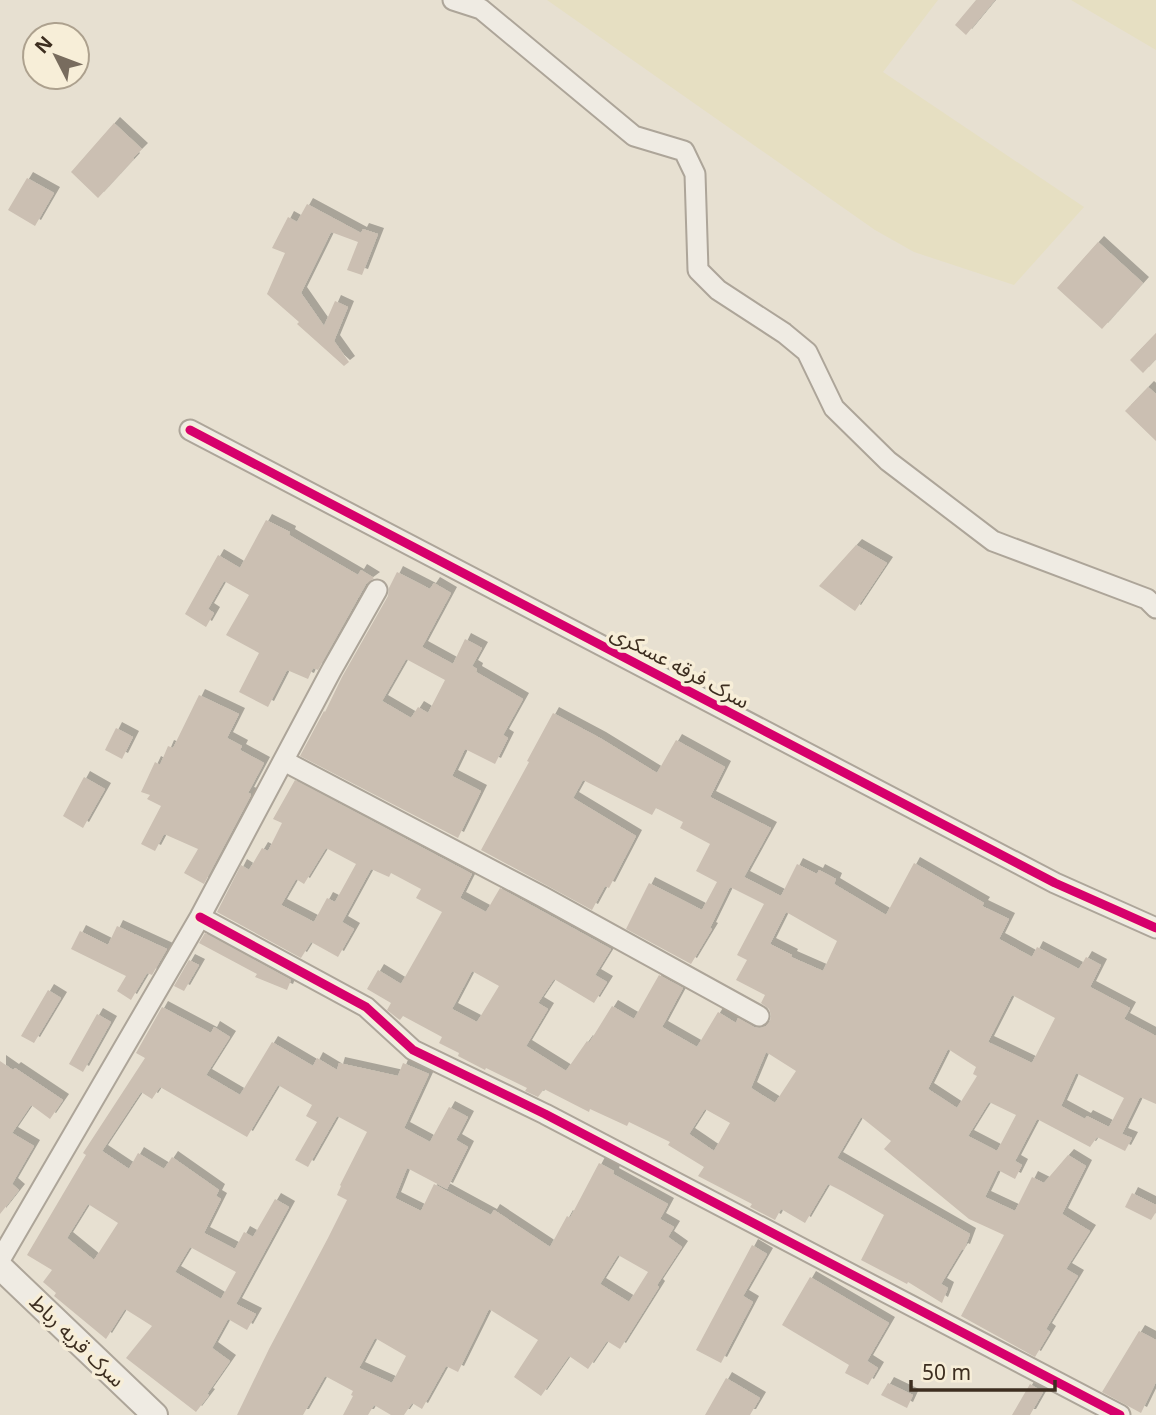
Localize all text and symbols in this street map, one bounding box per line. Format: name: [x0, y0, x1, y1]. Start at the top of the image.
north arrow: [21, 21, 91, 91]
text: N: [24, 26, 64, 64]
street label: سرک فرقه عسکری: [602, 612, 758, 722]
street label: سرک قریه رباط: [18, 1283, 136, 1399]
scale bar: [911, 1348, 1054, 1392]
text: 50 m: [922, 1351, 971, 1395]

